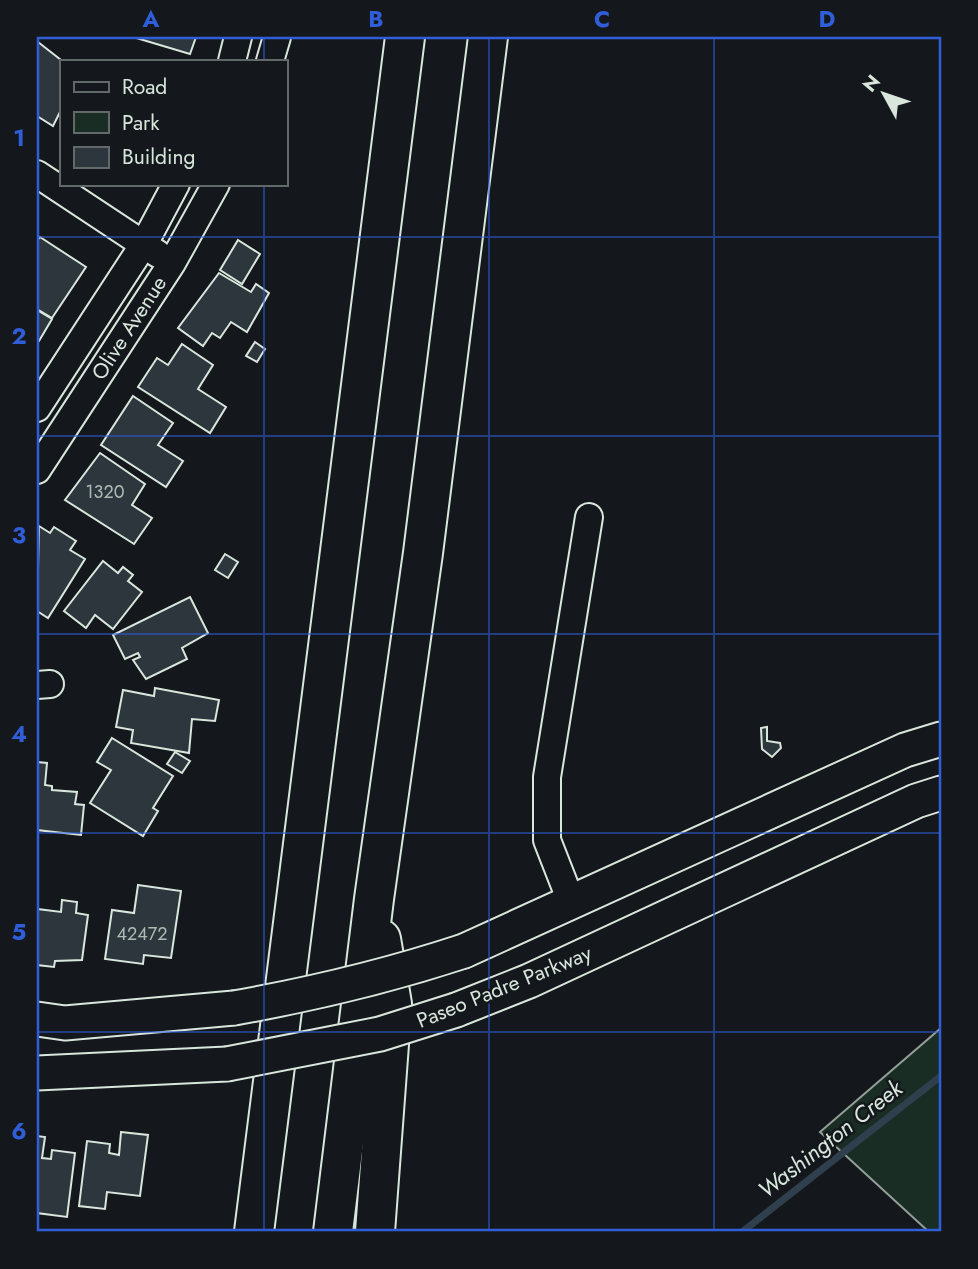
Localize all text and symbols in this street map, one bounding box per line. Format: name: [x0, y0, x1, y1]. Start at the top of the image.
text: A: [142, 2, 160, 36]
text: B: [368, 2, 384, 36]
text: C: [594, 2, 610, 36]
text: D: [819, 2, 836, 36]
legend: [60, 60, 287, 186]
north arrow: [848, 60, 918, 130]
text: N: [856, 69, 887, 98]
text: Road: [122, 72, 167, 102]
text: Park: [122, 108, 160, 138]
text: 1: [13, 121, 25, 155]
text: Building: [122, 142, 195, 172]
street label: Olive Avenue: [84, 270, 174, 386]
text: 2: [11, 319, 27, 353]
house number: 1320: [86, 479, 125, 505]
text: 3: [12, 518, 26, 552]
text: 4: [11, 717, 27, 751]
text: 5: [12, 915, 26, 949]
house number: 42472: [117, 921, 167, 947]
street label: Paseo Padre Parkway: [412, 938, 597, 1036]
water label: Washington Creek: [751, 1071, 910, 1206]
text: 6: [11, 1114, 27, 1148]

